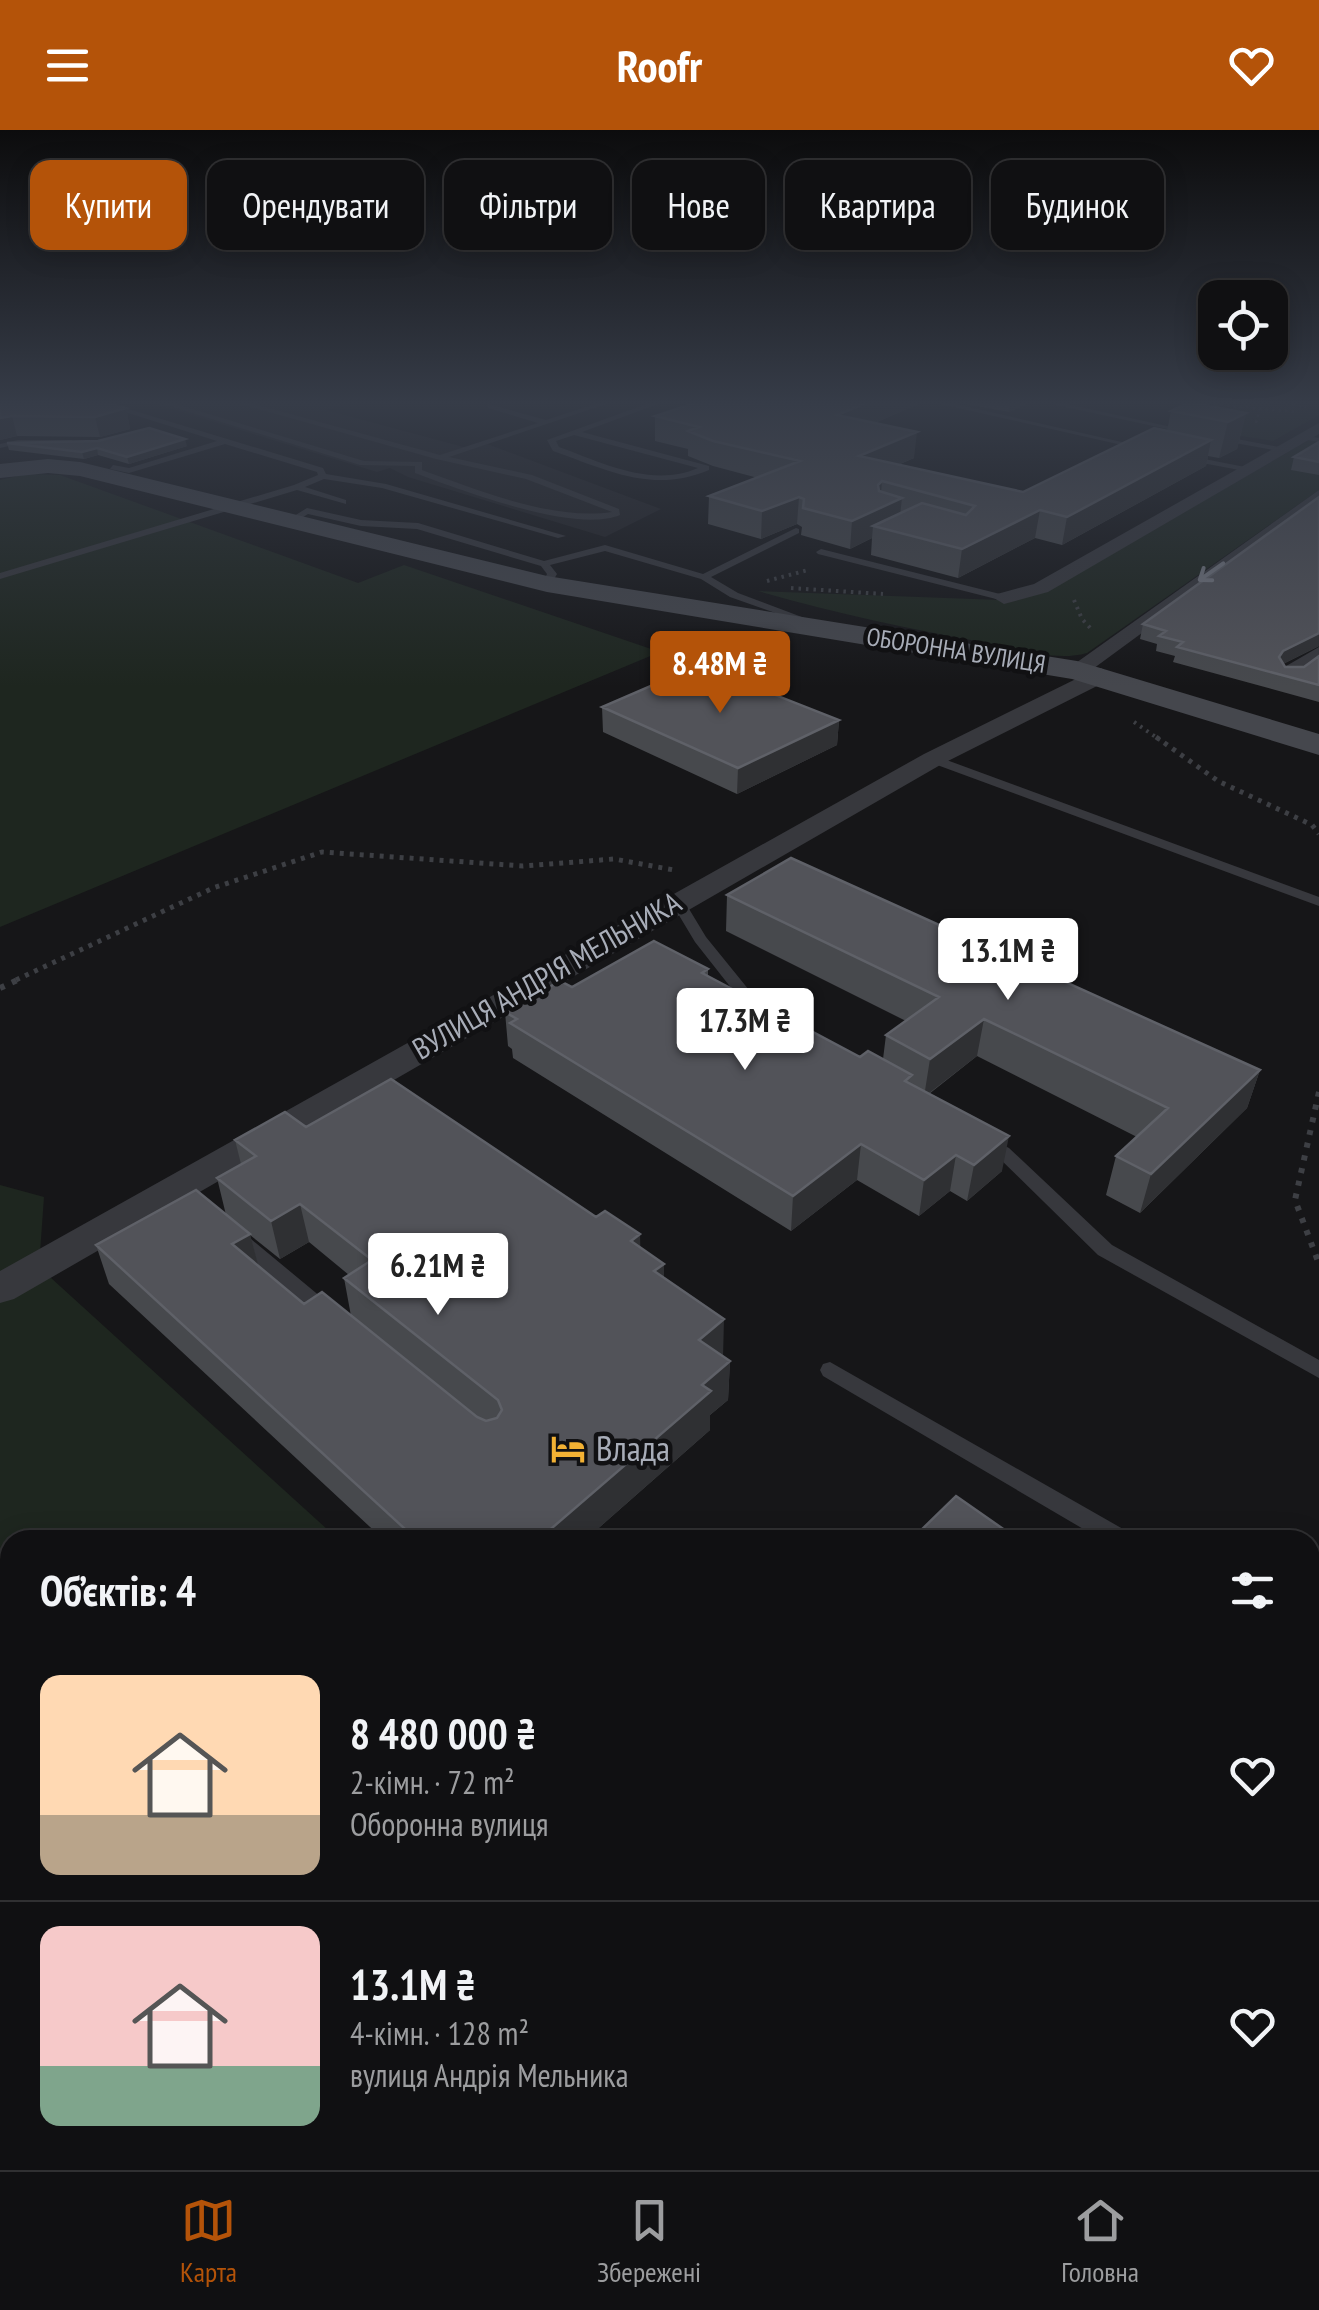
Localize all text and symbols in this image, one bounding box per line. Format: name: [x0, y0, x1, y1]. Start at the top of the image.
text: Roofr: [617, 36, 702, 94]
icon: menu: [40, 38, 95, 93]
icon: heart: [1224, 38, 1279, 93]
chip: Купити: [30, 160, 187, 250]
chip: Орендувати: [207, 160, 424, 250]
chip: Фільтри: [444, 160, 612, 250]
chip: Нове: [632, 160, 765, 250]
chip: Квартира: [785, 160, 971, 250]
chip: Будинок: [991, 160, 1164, 250]
map controls: [1198, 280, 1288, 370]
button: locate: [1198, 280, 1288, 370]
one-way arrow: [1197, 561, 1225, 582]
street label: ОБОРОННА ВУЛИЦЯ: [864, 620, 1048, 680]
pin: 8.48M ₴: [628, 631, 812, 716]
text: 8.48M ₴: [672, 642, 768, 684]
street label: ВУЛИЦЯ АНДРІЯ МЕЛЬНИКА: [405, 881, 688, 1068]
pin: 13.1M ₴: [916, 918, 1100, 1003]
text: 13.1M ₴: [960, 929, 1056, 971]
pin: 17.3M ₴: [653, 988, 837, 1073]
text: 17.3M ₴: [699, 999, 791, 1041]
pin: 6.21M ₴: [346, 1233, 530, 1318]
text: 6.21M ₴: [390, 1244, 486, 1286]
place label: Влада: [596, 1425, 670, 1471]
hotel icon: Влада: [549, 1430, 587, 1468]
text: Об’єктів: 4: [40, 1563, 196, 1618]
icon: filters: [1225, 1563, 1280, 1618]
text: 8 480 000 ₴: [350, 1706, 536, 1761]
icon: home: [120, 1715, 240, 1835]
icon: heart: [1225, 1748, 1280, 1803]
text: 2-кімн. · 72 m²: [350, 1761, 515, 1803]
text: Оборонна вулиця: [350, 1803, 548, 1845]
text: 13.1M ₴: [350, 1957, 476, 2012]
icon: home: [120, 1966, 240, 2086]
icon: heart: [1225, 1999, 1280, 2054]
text: 4-кімн. · 128 m²: [350, 2012, 529, 2054]
text: вулиця Андрія Мельника: [350, 2054, 628, 2096]
tab: Карта: [180, 2193, 237, 2290]
tab: Збережені: [597, 2193, 701, 2290]
tab: Головна: [1061, 2193, 1139, 2290]

